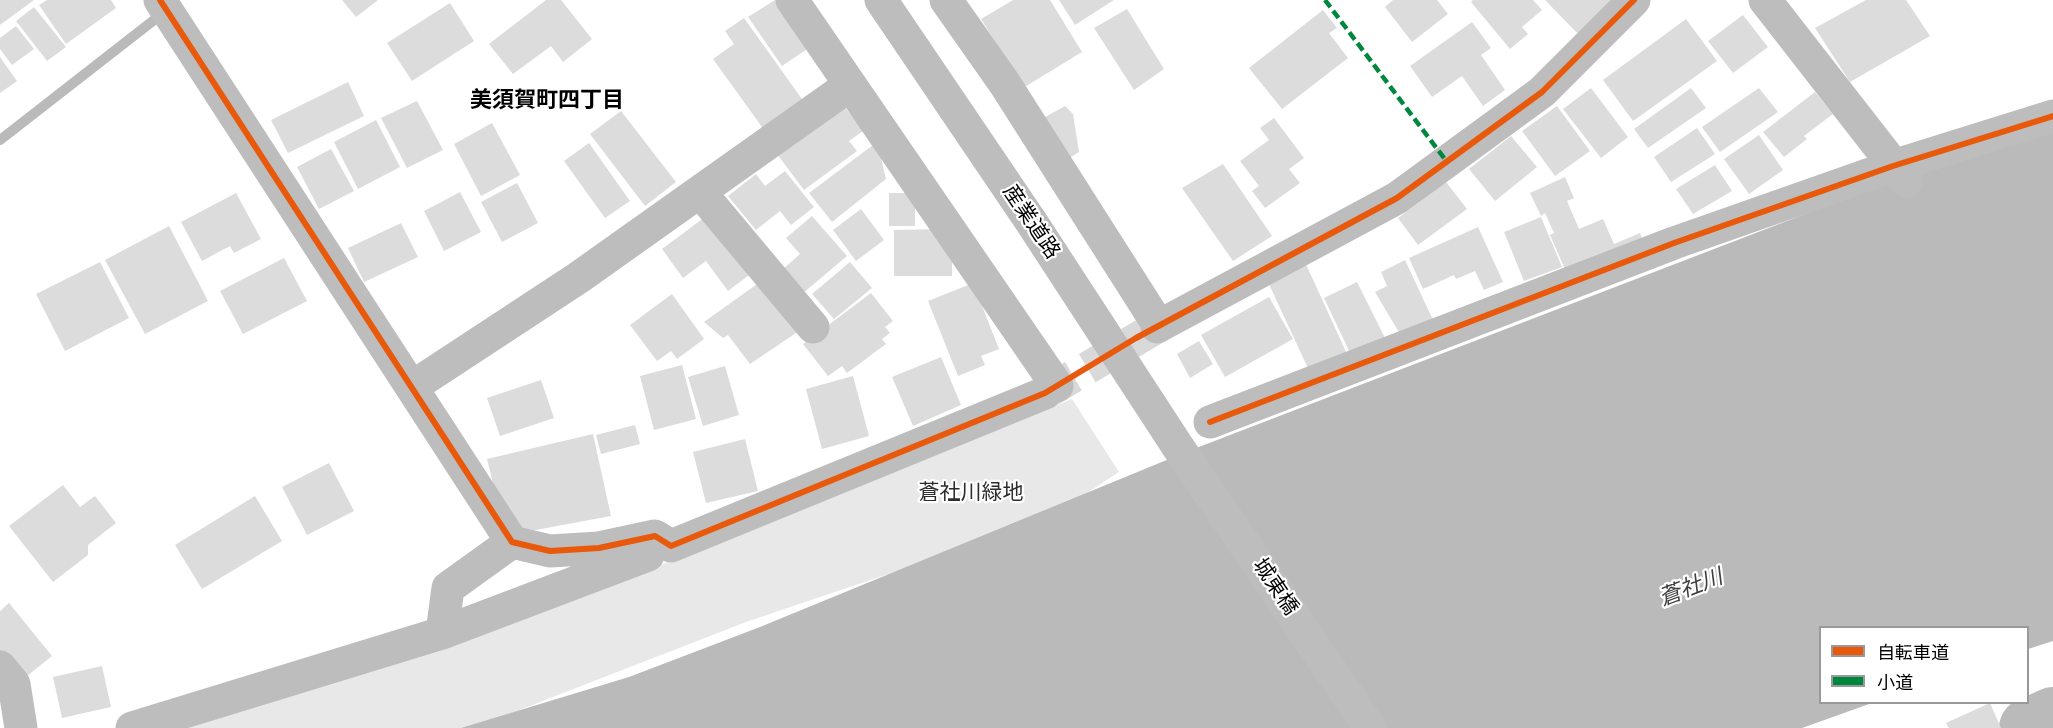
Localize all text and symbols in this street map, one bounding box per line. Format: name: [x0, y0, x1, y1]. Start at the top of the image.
district label: 美須賀町四丁目: [470, 88, 624, 114]
street label: 産業道路: [997, 180, 1065, 264]
park label: 蒼社川緑地: [919, 480, 1023, 506]
street label: 城東橋: [1247, 554, 1303, 620]
water label: 蒼社川: [1655, 564, 1727, 612]
legend: [1819, 626, 2029, 704]
text: 自転車道: [1877, 640, 1949, 664]
text: 小道: [1877, 670, 1913, 694]

